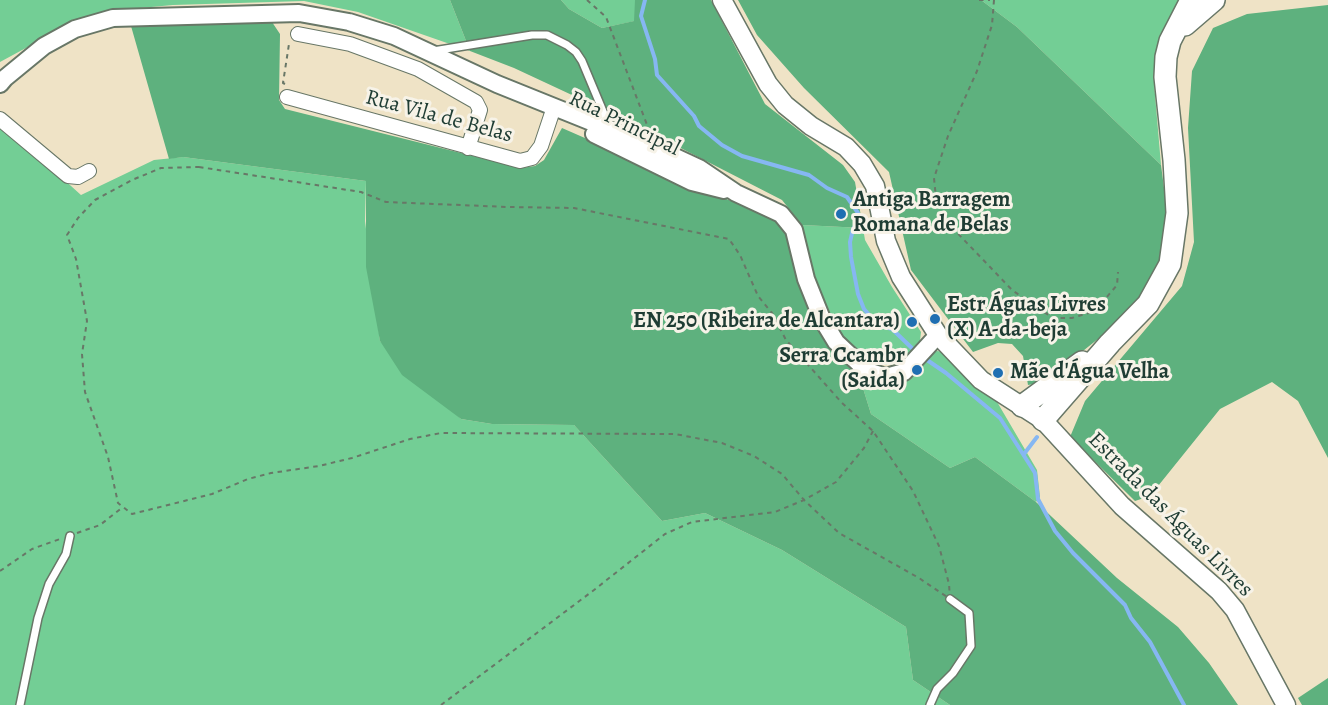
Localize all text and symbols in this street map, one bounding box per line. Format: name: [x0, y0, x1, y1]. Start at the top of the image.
street label: Rua Vila de Belas: [363, 85, 515, 149]
street label: Rua Principal: [564, 86, 684, 162]
place label: Antiga Barragem Romana de Belas: [853, 188, 1010, 240]
marker: Antiga Barragem Romana de Belas: [834, 207, 848, 221]
place label: Estr Águas Livres (X) A-da-beja: [947, 293, 1106, 344]
place label: EN 250 (Ribeira de Alcantara): [633, 309, 900, 335]
marker: Estr Águas Livres (X) A-da-beja: [928, 312, 942, 326]
marker: EN 250 (Ribeira de Alcantara): [905, 315, 919, 329]
place label: Serra Ccambr (Saida): [779, 344, 905, 396]
place label: Mãe d'Água Velha: [1010, 360, 1169, 386]
marker: Serra Ccambr (Saida): [910, 363, 924, 377]
marker: Mãe d'Água Velha: [991, 366, 1005, 380]
street label: Estrada das Águas Livres: [1082, 427, 1258, 603]

